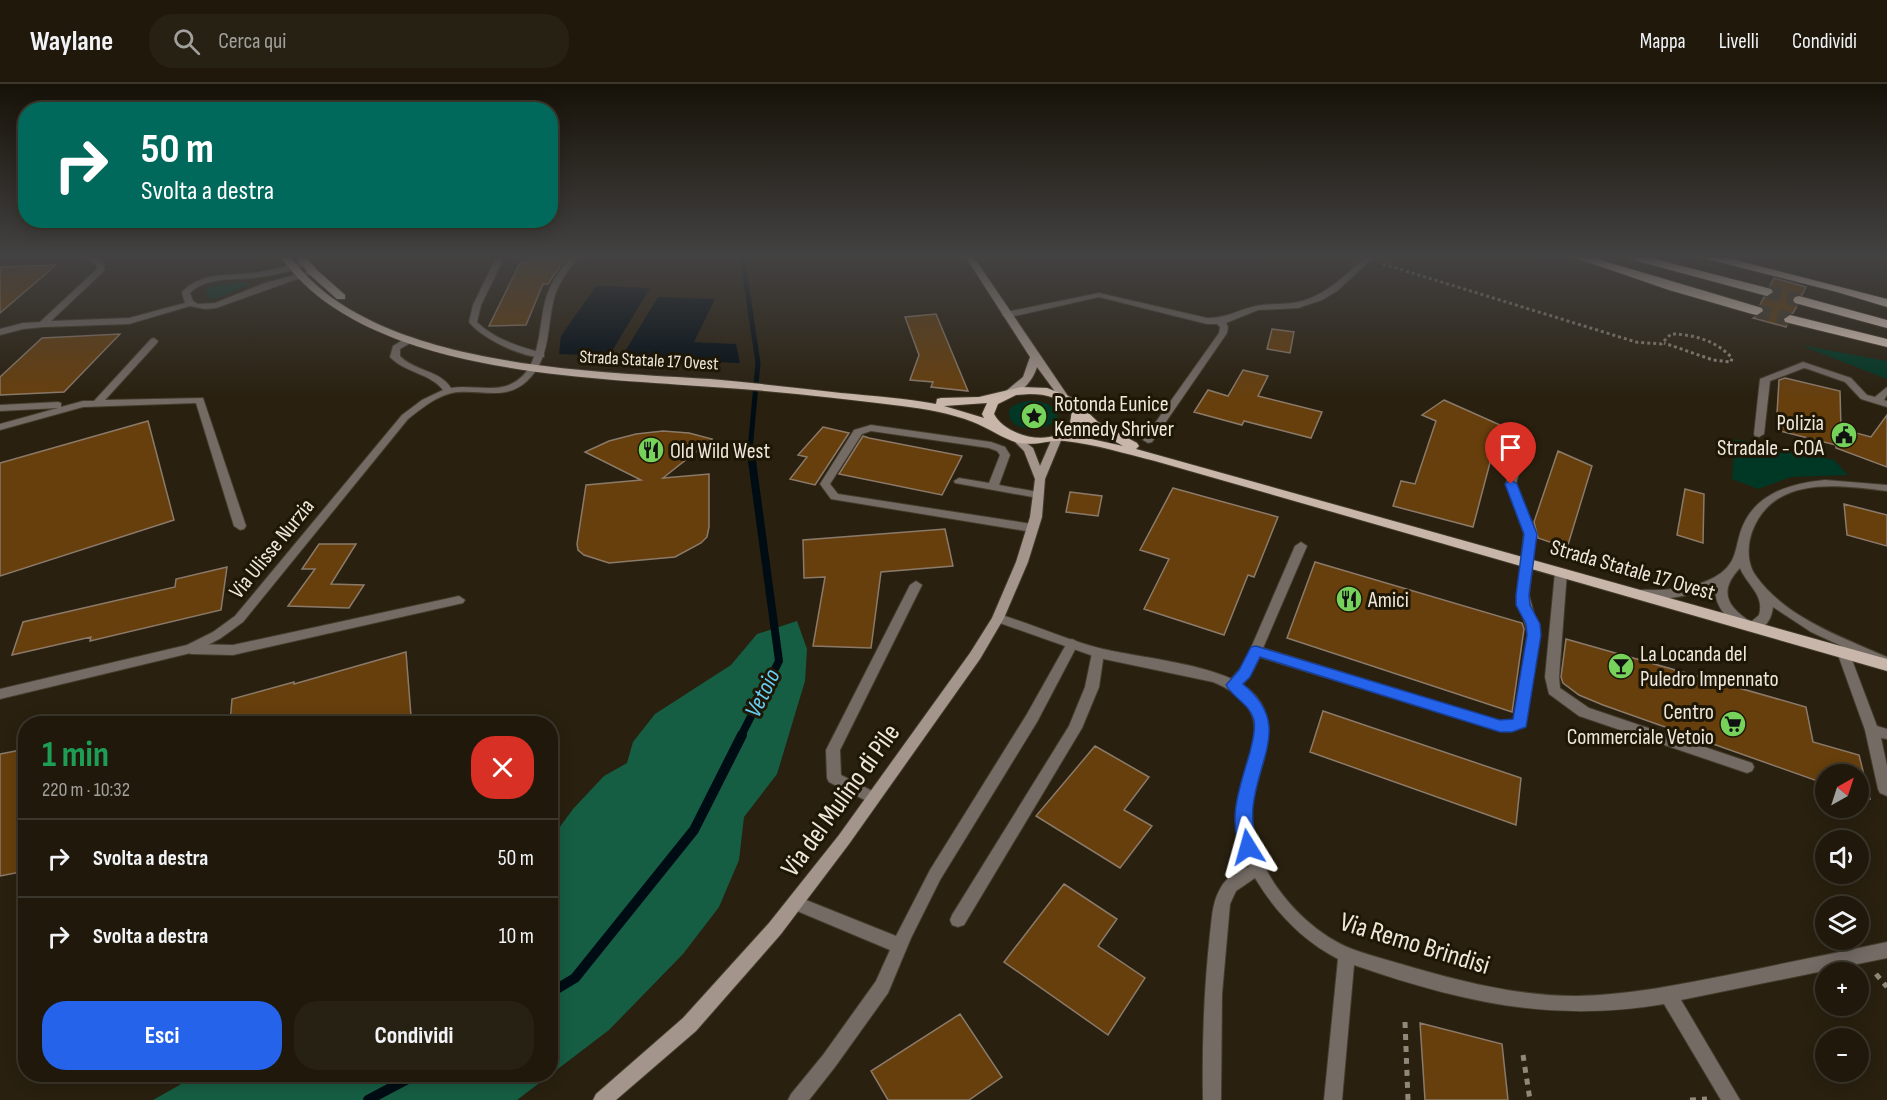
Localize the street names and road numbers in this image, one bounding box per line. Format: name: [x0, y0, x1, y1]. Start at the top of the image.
street label: Strada Statale 17 Ovest: [579, 346, 720, 375]
street label: Via Ulisse Nurzia: [224, 494, 321, 604]
street label: Strada Statale 17 Ovest: [1547, 534, 1718, 607]
street label: Via del Mulino di Pile: [775, 718, 907, 883]
street label: Via Remo Brindisi: [1336, 906, 1494, 982]

